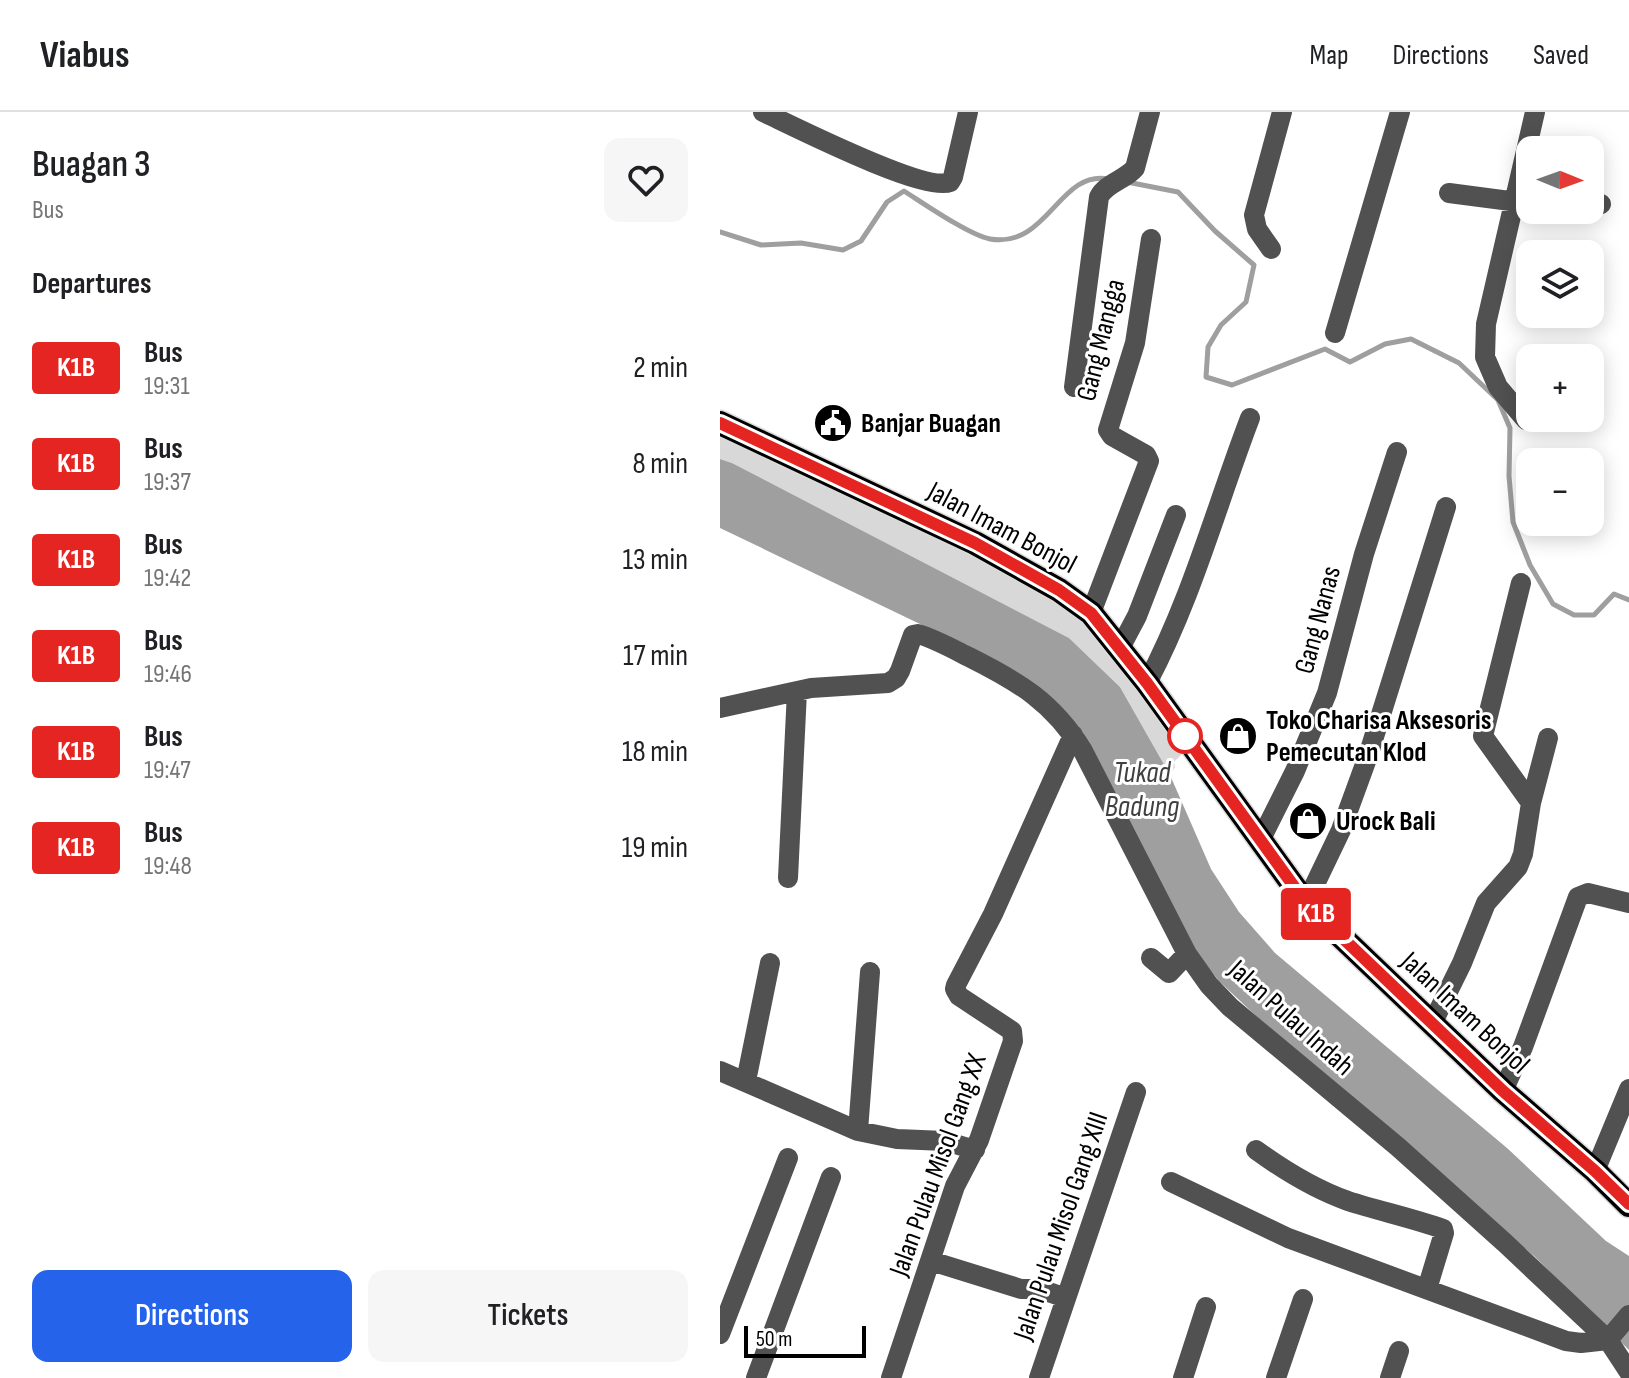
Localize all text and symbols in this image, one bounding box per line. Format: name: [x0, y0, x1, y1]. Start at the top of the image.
text: Viabus: [40, 33, 130, 78]
text: Map: [1310, 39, 1349, 72]
text: Directions: [1393, 39, 1489, 72]
text: Saved: [1533, 39, 1589, 72]
north arrow: [1516, 136, 1604, 224]
map controls: [1516, 136, 1604, 536]
button: heart: [604, 138, 688, 222]
text: Buagan 3: [32, 142, 151, 187]
text: Bus: [32, 195, 64, 226]
button: layers: [1516, 240, 1604, 328]
text: Departures: [32, 266, 152, 302]
street label: Gang Mangga: [1070, 276, 1132, 404]
text: Bus: [144, 335, 183, 371]
button: +: [1516, 344, 1604, 432]
text: 2 min: [633, 350, 688, 386]
text: K1B: [57, 351, 95, 384]
text: 19:31: [144, 371, 190, 402]
public building icon: Banjar Buagan: [812, 402, 854, 444]
place label: Banjar Buagan: [861, 407, 1001, 440]
text: Bus: [144, 431, 183, 467]
text: 8 min: [632, 446, 688, 482]
text: K1B: [57, 447, 95, 480]
button: −: [1516, 448, 1604, 536]
text: 19:37: [144, 467, 191, 498]
street label: Jalan Imam Bonjol: [921, 475, 1082, 581]
text: Bus: [144, 527, 183, 563]
text: 13 min: [622, 542, 688, 578]
text: K1B: [57, 543, 95, 576]
text: 19:42: [144, 563, 191, 594]
street label: Gang Nanas: [1288, 563, 1348, 677]
text: Bus: [144, 623, 183, 659]
text: 17 min: [623, 638, 688, 674]
text: K1B: [57, 639, 95, 672]
text: 19:46: [144, 659, 192, 690]
place label: Toko Charisa Aksesoris Pemecutan Klod: [1266, 704, 1491, 769]
shop icon: Toko Charisa Aksesoris Pemecutan Klod: [1217, 715, 1259, 757]
text: Bus: [144, 719, 183, 755]
unlabelled marker: [1168, 719, 1202, 753]
text: 18 min: [622, 734, 688, 770]
text: K1B: [57, 735, 95, 768]
text: 19:47: [144, 755, 191, 786]
water label: Tukad Badung: [1105, 755, 1179, 825]
shop icon: Urock Bali: [1287, 800, 1329, 842]
place label: Urock Bali: [1336, 805, 1436, 838]
text: Bus: [144, 815, 183, 851]
text: 19 min: [622, 830, 688, 866]
text: K1B: [57, 831, 95, 864]
text: 19:48: [144, 851, 192, 882]
line badge: K1B: [1270, 888, 1362, 940]
text: K1B: [1297, 897, 1335, 930]
street label: Jalan Imam Bonjol: [1393, 944, 1536, 1081]
street label: Jalan Pulau Indah: [1221, 953, 1360, 1083]
street label: Jalan Pulau Misol Gang XX: [882, 1049, 994, 1282]
street label: Jalan Pulau Misol Gang XIII: [1006, 1108, 1115, 1345]
button: Directions: [32, 1270, 352, 1362]
button: Tickets: [368, 1270, 688, 1362]
scale bar: [744, 1322, 866, 1358]
text: 50 m: [756, 1326, 792, 1353]

